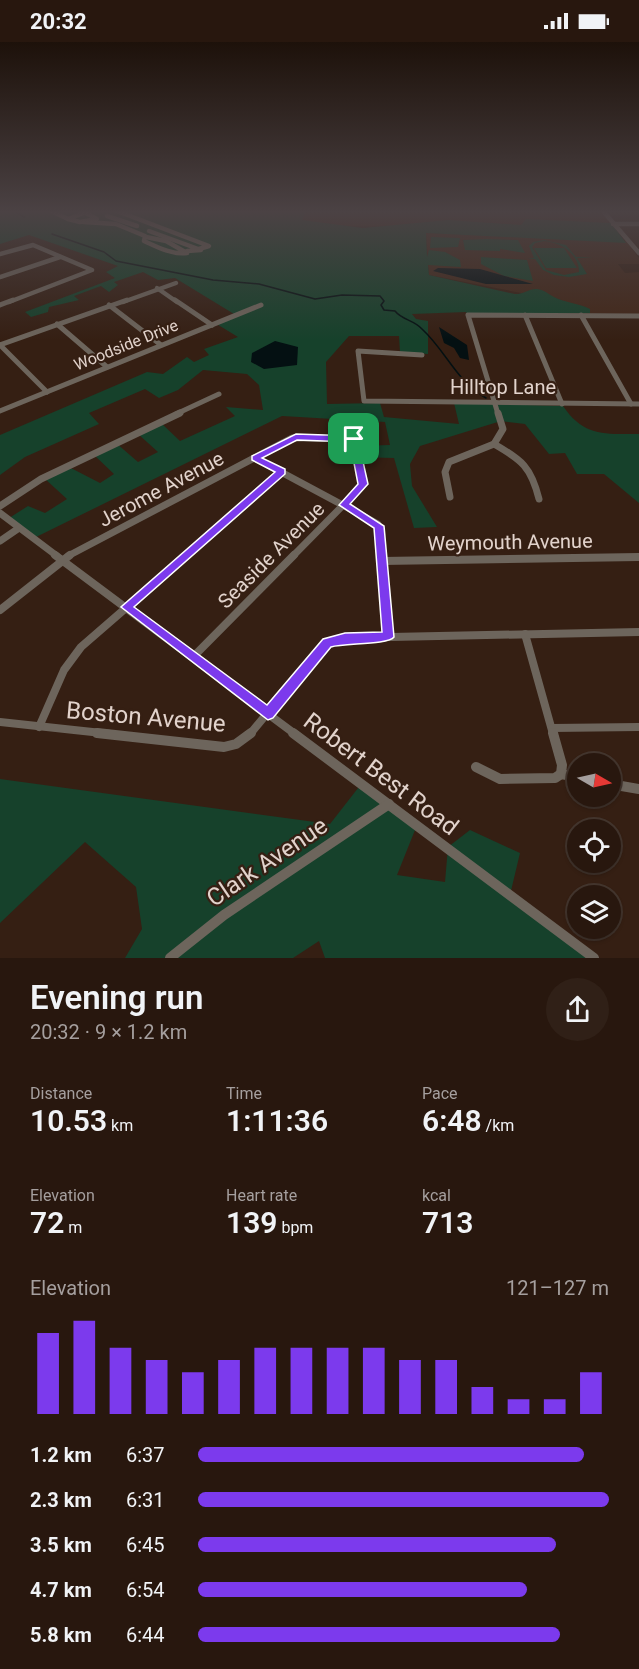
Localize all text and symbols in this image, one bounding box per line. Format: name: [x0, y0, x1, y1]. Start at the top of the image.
text: 20:32: [30, 9, 87, 34]
street label: Woodside Drive: [71, 315, 181, 375]
street label: Hilltop Lane: [450, 375, 556, 399]
pin: [328, 413, 379, 464]
icon: arrive: [337, 422, 370, 455]
street label: Jerome Avenue: [94, 446, 228, 532]
street label: Seaside Avenue: [213, 497, 329, 613]
street label: Weymouth Avenue: [427, 529, 593, 555]
street label: Boston Avenue: [65, 696, 227, 738]
street label: Robert Best Road: [298, 707, 464, 841]
north arrow: [567, 753, 621, 807]
map controls: [567, 753, 621, 939]
street label: Clark Avenue: [201, 811, 333, 913]
button: locate: [567, 819, 621, 873]
button: layers: [567, 885, 621, 939]
text: Evening run: [30, 978, 203, 1017]
button: share: [546, 978, 609, 1041]
text: 20:32 · 9 × 1.2 km: [30, 1020, 187, 1044]
text: Distance: [30, 1084, 92, 1103]
text: Time: [226, 1084, 262, 1103]
text: Pace: [422, 1084, 458, 1103]
text: 10.53: [30, 1103, 107, 1138]
text: 1:11:36: [226, 1103, 328, 1138]
text: 6:48: [422, 1103, 482, 1138]
text: km: [107, 1116, 133, 1135]
text: /km: [482, 1116, 514, 1135]
text: Elevation: [30, 1186, 95, 1205]
text: Heart rate: [226, 1186, 297, 1205]
text: kcal: [422, 1186, 451, 1205]
text: 72: [30, 1205, 64, 1240]
text: 139: [226, 1205, 277, 1240]
text: 713: [422, 1205, 473, 1240]
text: m: [64, 1218, 82, 1237]
text: bpm: [277, 1218, 313, 1237]
text: Elevation: [30, 1276, 111, 1300]
text: 121–127 m: [506, 1276, 609, 1300]
text: 1.2 km: [30, 1443, 92, 1467]
text: 6:37: [126, 1443, 165, 1467]
text: 2.3 km: [30, 1488, 92, 1512]
text: 6:31: [126, 1488, 165, 1512]
text: 3.5 km: [30, 1533, 92, 1557]
text: 6:45: [126, 1533, 165, 1557]
text: 4.7 km: [30, 1578, 92, 1602]
text: 6:54: [126, 1578, 165, 1602]
text: 5.8 km: [30, 1623, 92, 1647]
text: 6:44: [126, 1623, 165, 1647]

